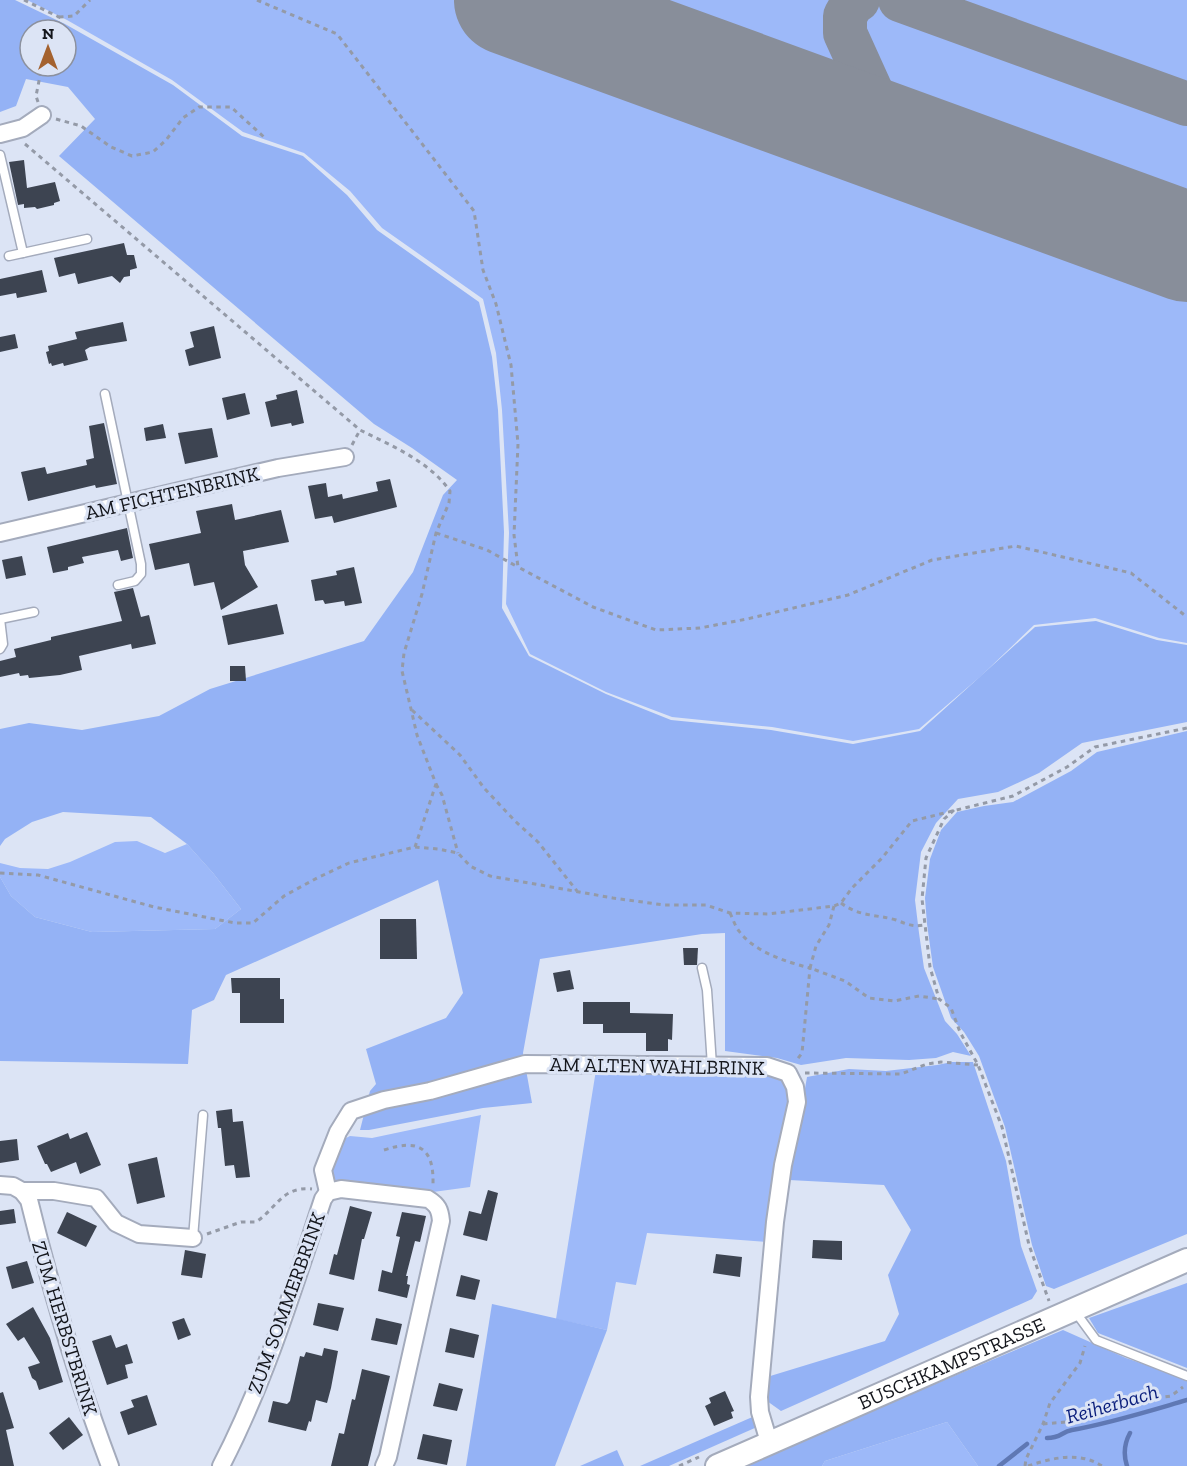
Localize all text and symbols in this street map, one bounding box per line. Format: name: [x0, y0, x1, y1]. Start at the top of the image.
north arrow: [18, 18, 78, 78]
text: N: [42, 24, 54, 43]
street label: AM FICHTENBRINK: [83, 461, 262, 525]
street label: AM ALTEN WAHLBRINK: [549, 1052, 765, 1080]
street label: ZUM SOMMERBRINK: [242, 1209, 330, 1397]
street label: ZUM HERBSTBRINK: [27, 1238, 103, 1418]
street label: BUSCHKAMPSTRASSE: [854, 1312, 1049, 1415]
water label: Reiherbach: [1063, 1378, 1161, 1429]

